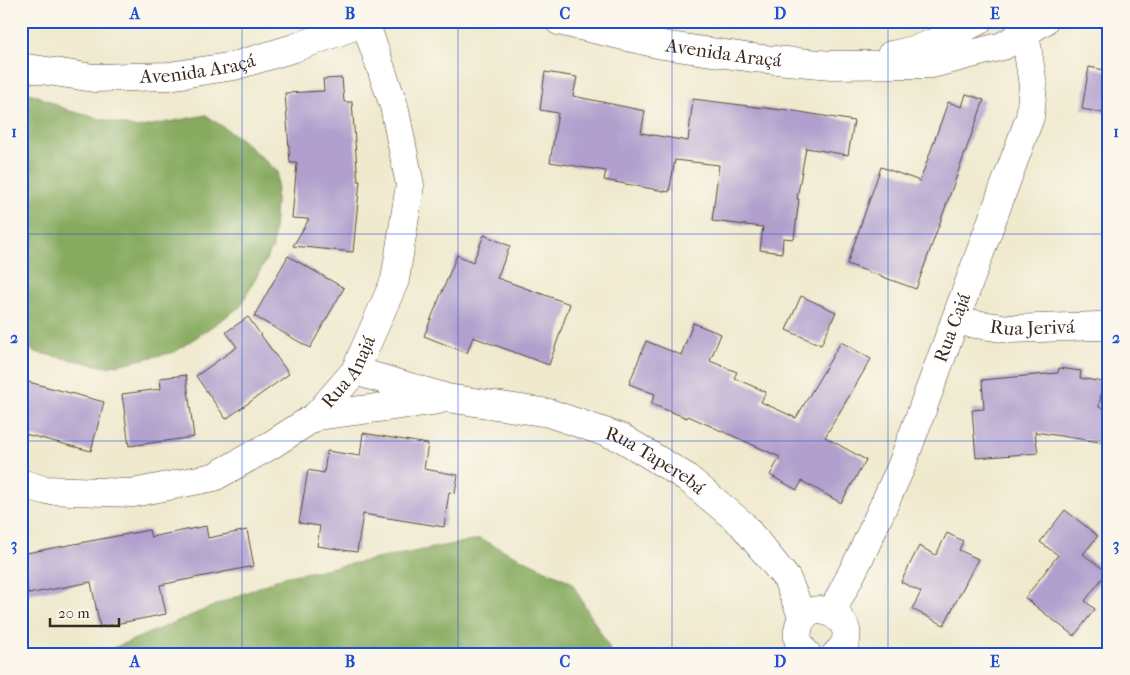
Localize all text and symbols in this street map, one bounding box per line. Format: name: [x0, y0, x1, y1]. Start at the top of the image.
text: A: [129, 4, 141, 23]
text: B: [345, 4, 355, 23]
text: C: [560, 4, 571, 23]
text: D: [774, 4, 786, 23]
text: E: [990, 4, 1000, 23]
street label: Avenida Araçá: [663, 34, 783, 72]
street label: Avenida Araçá: [139, 49, 258, 88]
text: 1: [11, 122, 17, 141]
text: 1: [1113, 122, 1119, 141]
street label: Rua Cajá: [929, 290, 975, 366]
street label: Rua Jerivá: [989, 315, 1075, 341]
text: 2: [10, 328, 18, 347]
text: 2: [1112, 328, 1120, 347]
street label: Rua Anajá: [317, 332, 380, 413]
street label: Rua Taperebá: [603, 422, 710, 499]
text: 3: [11, 535, 17, 555]
text: 3: [1113, 535, 1119, 555]
scale bar: [50, 595, 119, 627]
text: 20 m: [58, 604, 90, 622]
text: A: [129, 652, 141, 671]
text: B: [345, 652, 355, 671]
text: C: [560, 652, 571, 671]
text: D: [774, 652, 786, 671]
text: E: [990, 652, 1000, 671]

